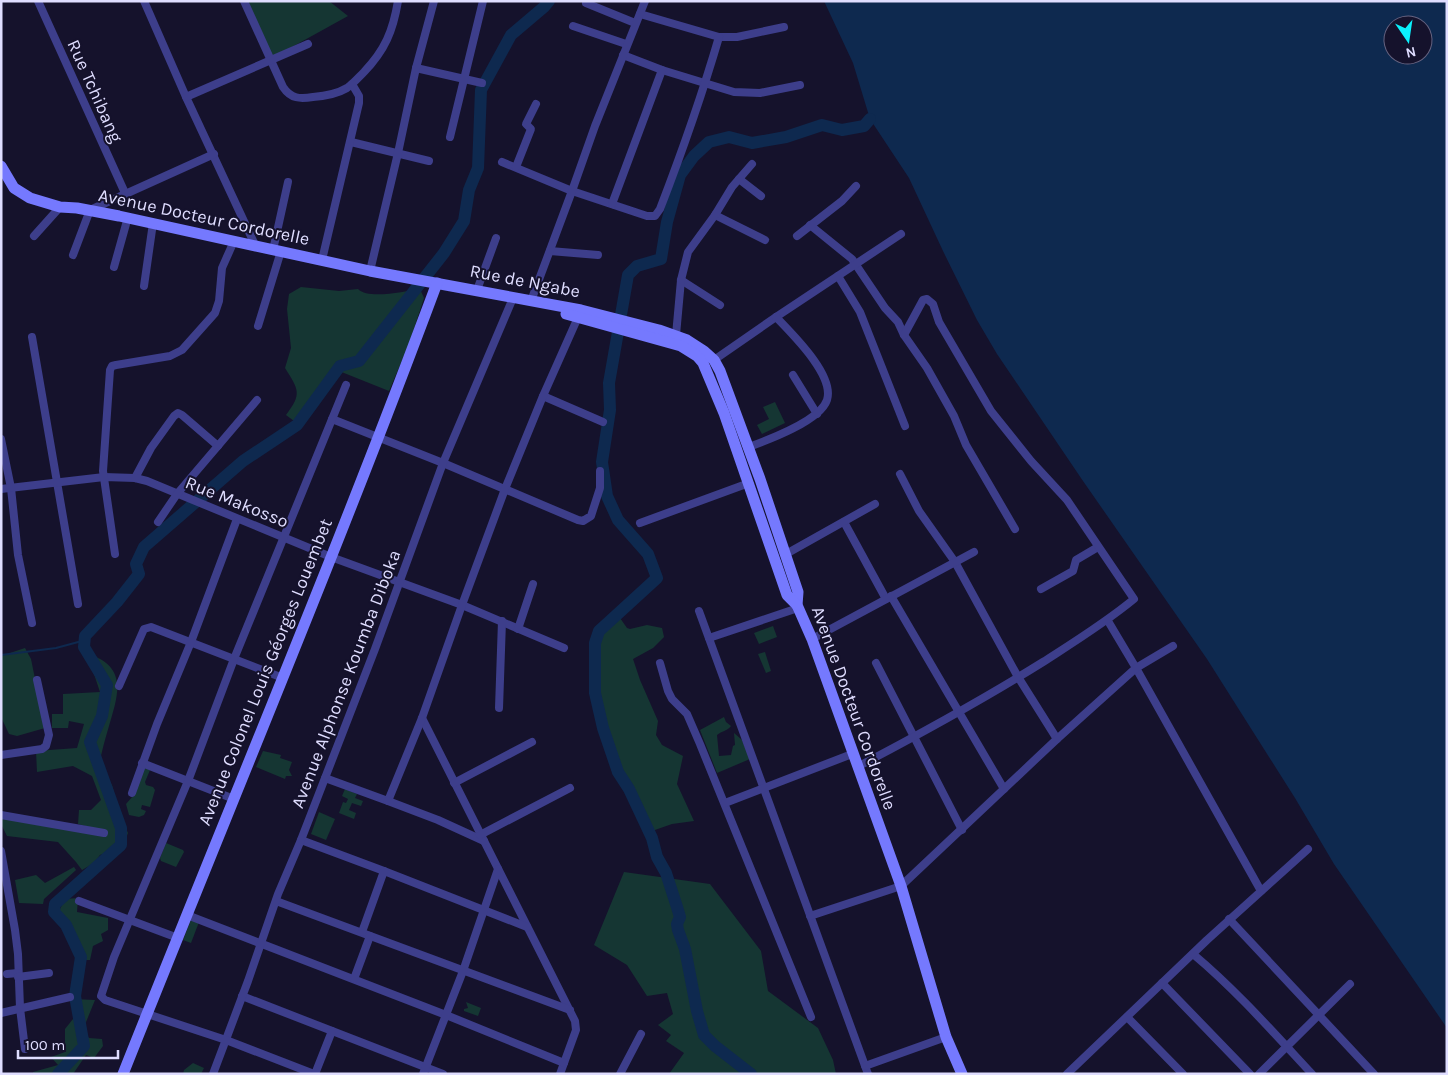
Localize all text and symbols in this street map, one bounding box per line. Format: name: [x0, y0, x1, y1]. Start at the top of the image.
north arrow: [1383, 15, 1433, 65]
street label: Rue Tchibang: [63, 36, 127, 146]
text: N: [1404, 43, 1418, 62]
street label: Avenue Docteur Cordorelle: [96, 184, 312, 250]
street label: Rue de Ngabe: [468, 260, 582, 302]
street label: Rue Makosso: [182, 471, 292, 533]
street label: Avenue Colonel Louis Géorges Louembet: [193, 515, 337, 829]
street label: Avenue Alphonse Koumba Diboka: [286, 547, 406, 811]
street label: Avenue Docteur Cordorelle: [807, 603, 901, 813]
scale bar: [18, 1028, 118, 1060]
text: 100 m: [25, 1036, 65, 1054]

